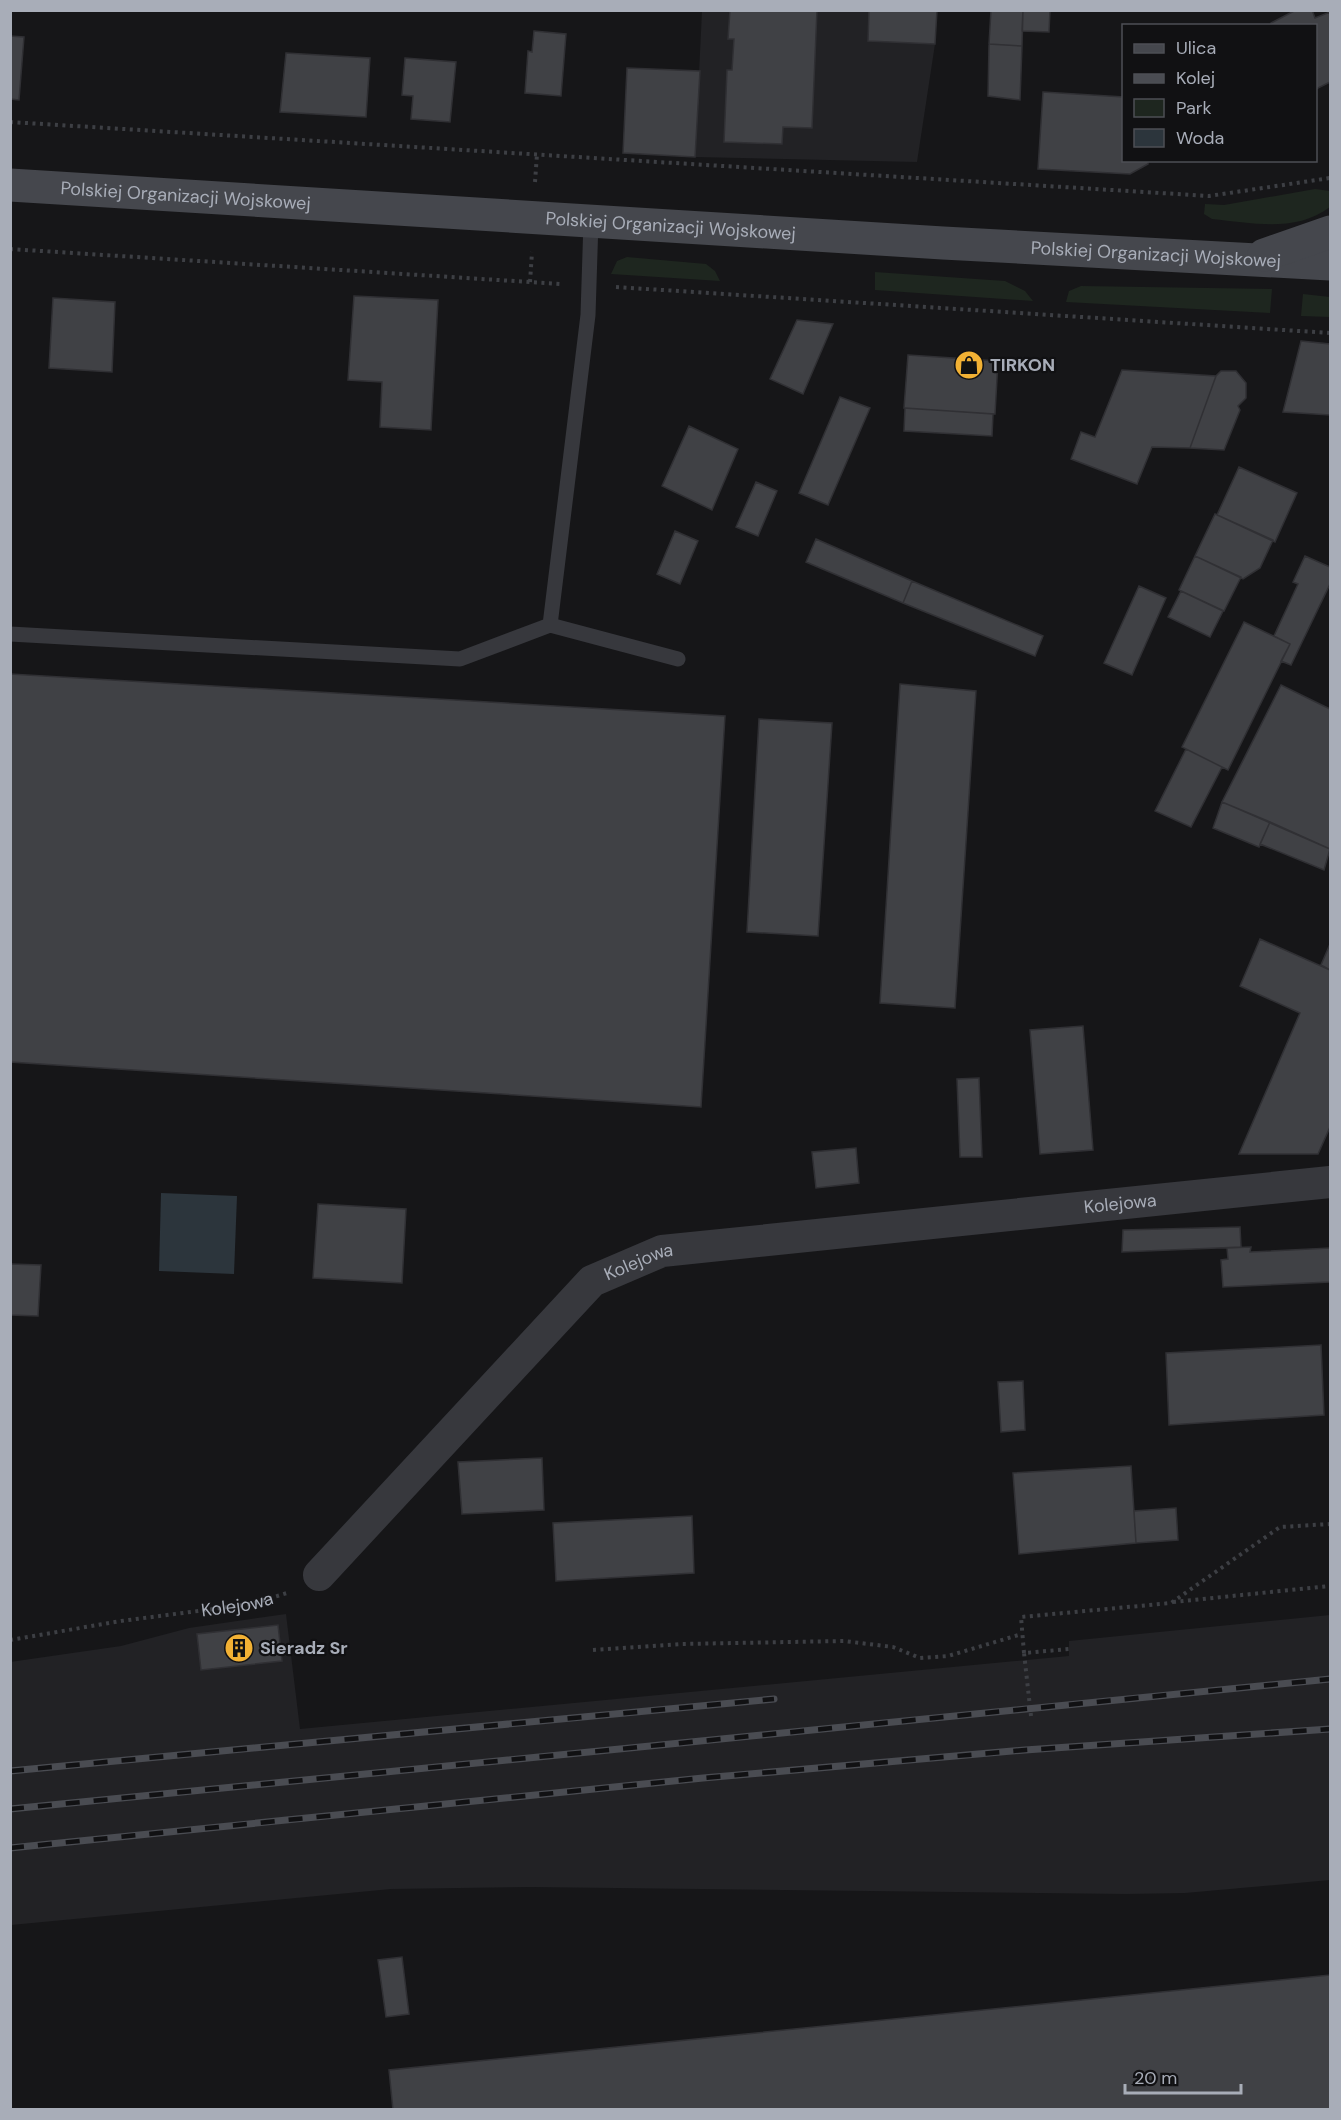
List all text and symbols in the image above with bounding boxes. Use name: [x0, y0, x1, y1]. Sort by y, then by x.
legend: [1122, 24, 1317, 162]
text: Ulica: [1176, 36, 1216, 60]
text: Kolej: [1176, 66, 1215, 90]
text: Park: [1176, 96, 1212, 120]
text: Woda: [1176, 126, 1224, 150]
street label: Polskiej Organizacji Wojskowej: [60, 176, 311, 216]
street label: Polskiej Organizacji Wojskowej: [545, 206, 797, 246]
street label: Polskiej Organizacji Wojskowej: [1030, 236, 1282, 273]
shop icon: TIRKON: [953, 349, 985, 381]
place label: TIRKON: [990, 353, 1055, 377]
street label: Kolejowa: [1083, 1188, 1158, 1219]
street label: Kolejowa: [601, 1238, 674, 1286]
street label: Kolejowa: [200, 1586, 276, 1622]
building icon: Sieradz Sr: [223, 1632, 255, 1664]
place label: Sieradz Sr: [260, 1636, 348, 1660]
scale bar: [1125, 2057, 1240, 2095]
text: 20 m: [1134, 2066, 1177, 2090]

